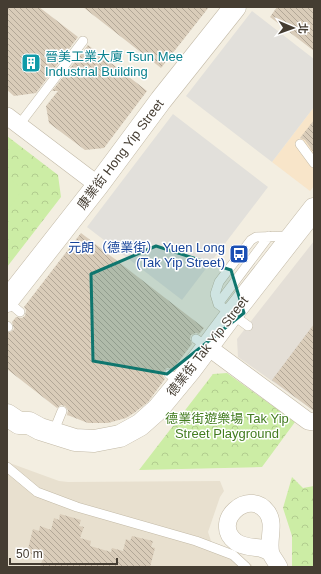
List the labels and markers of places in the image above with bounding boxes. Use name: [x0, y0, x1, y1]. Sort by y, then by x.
place label: 晉美工業大廈 Tsun Mee Industrial Building: [45, 49, 183, 79]
building icon: 晉美工業大廈 Tsun Mee Industrial Building: [20, 52, 42, 74]
place label: 元朗（德業街） Yuen Long (Tak Yip Street): [68, 240, 225, 270]
bus stop icon: 元朗（德業街） Yuen Long (Tak Yip Street): [228, 243, 250, 265]

